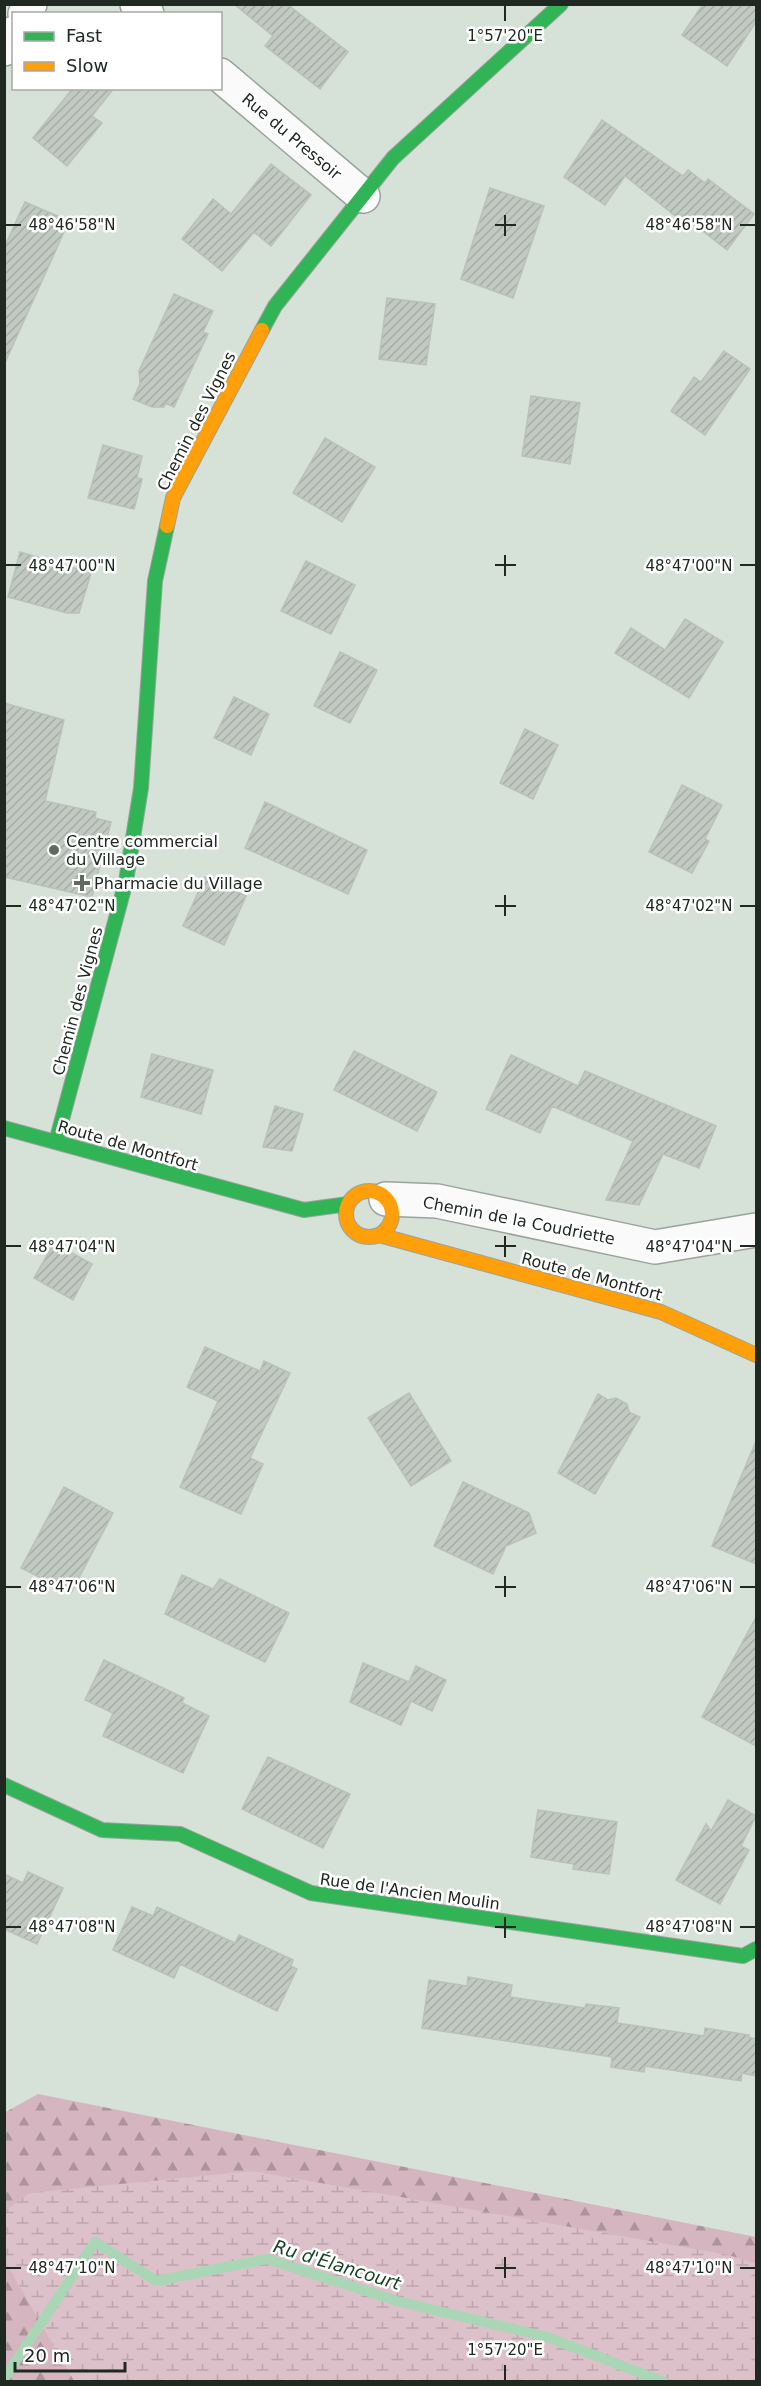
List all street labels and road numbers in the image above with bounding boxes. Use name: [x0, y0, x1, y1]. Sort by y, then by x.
street label: Rue du Pressoir: [238, 89, 346, 184]
street label: Chemin des Vignes: [153, 349, 240, 494]
street label: Chemin des Vignes: [48, 925, 107, 1078]
street label: Route de Montfort: [56, 1116, 200, 1175]
street label: Chemin de la Coudriette: [421, 1193, 617, 1248]
street label: Route de Montfort: [519, 1249, 664, 1304]
street label: Rue de l'Ancien Moulin: [319, 1869, 501, 1914]

